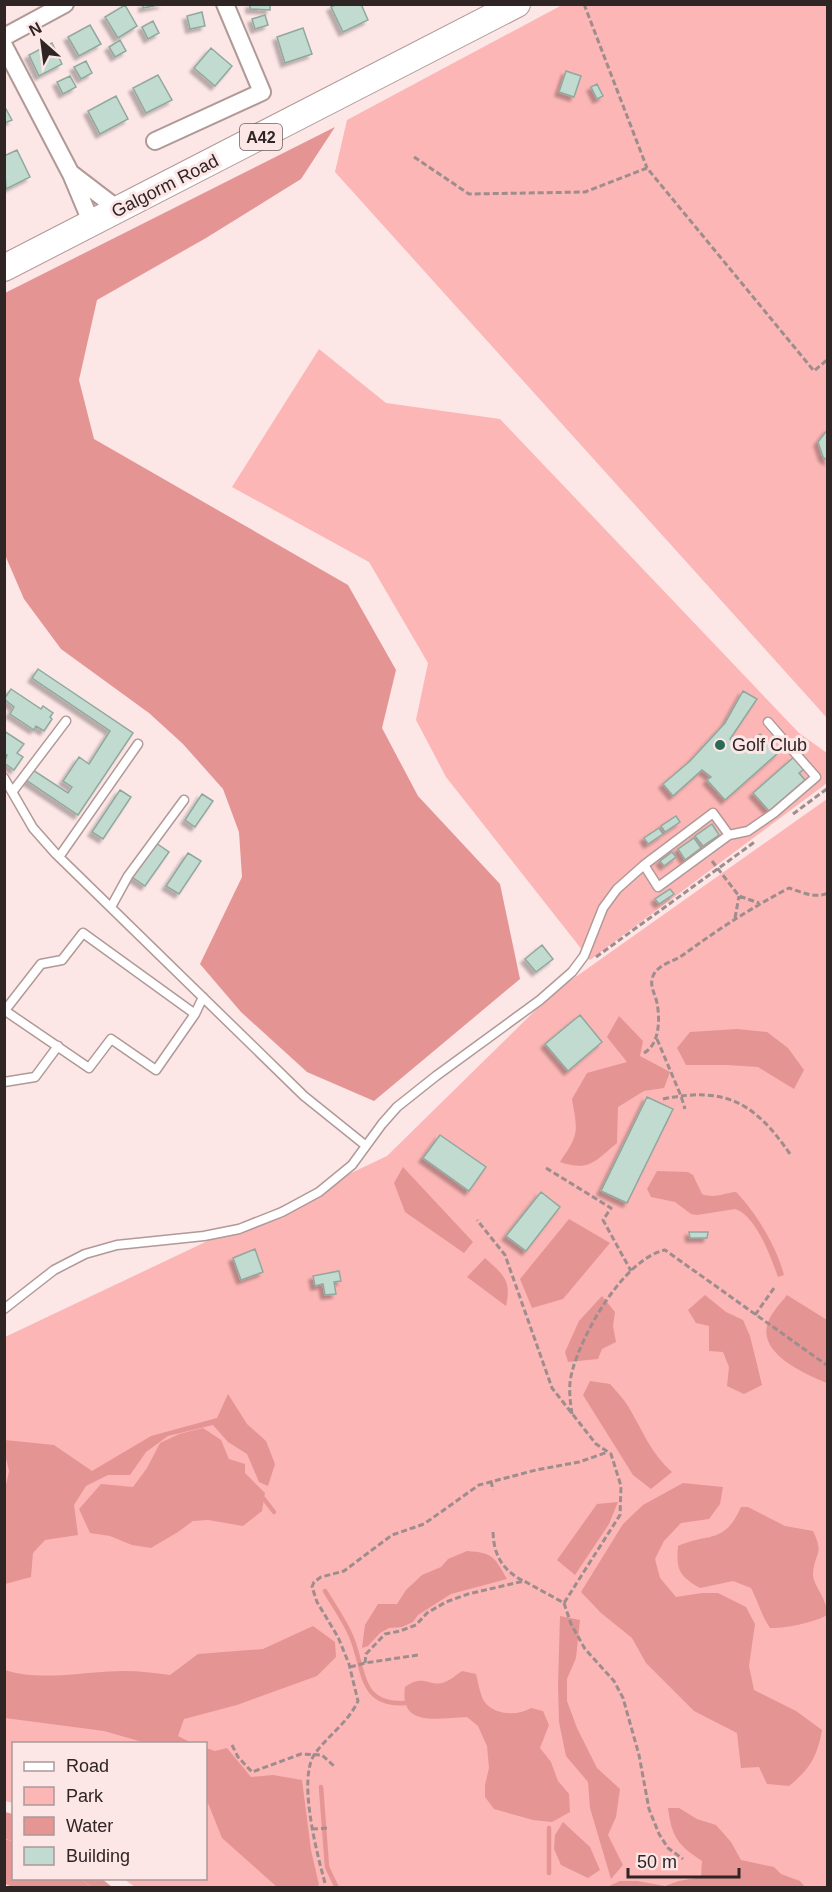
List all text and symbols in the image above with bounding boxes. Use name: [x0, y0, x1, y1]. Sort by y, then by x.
north arrow: [12, 12, 72, 72]
text: N: [26, 19, 44, 39]
road number: A42: [240, 124, 282, 150]
street label: Galgorm Road: [108, 151, 222, 221]
place label: Golf Club: [732, 735, 807, 755]
marker: Golf Club: [713, 738, 727, 752]
legend: [12, 1742, 207, 1880]
text: Road: [66, 1756, 109, 1776]
text: Park: [66, 1786, 104, 1806]
text: Water: [66, 1816, 113, 1836]
scale bar: [628, 1841, 739, 1879]
text: Building: [66, 1846, 130, 1866]
text: 50 m: [637, 1852, 677, 1872]

